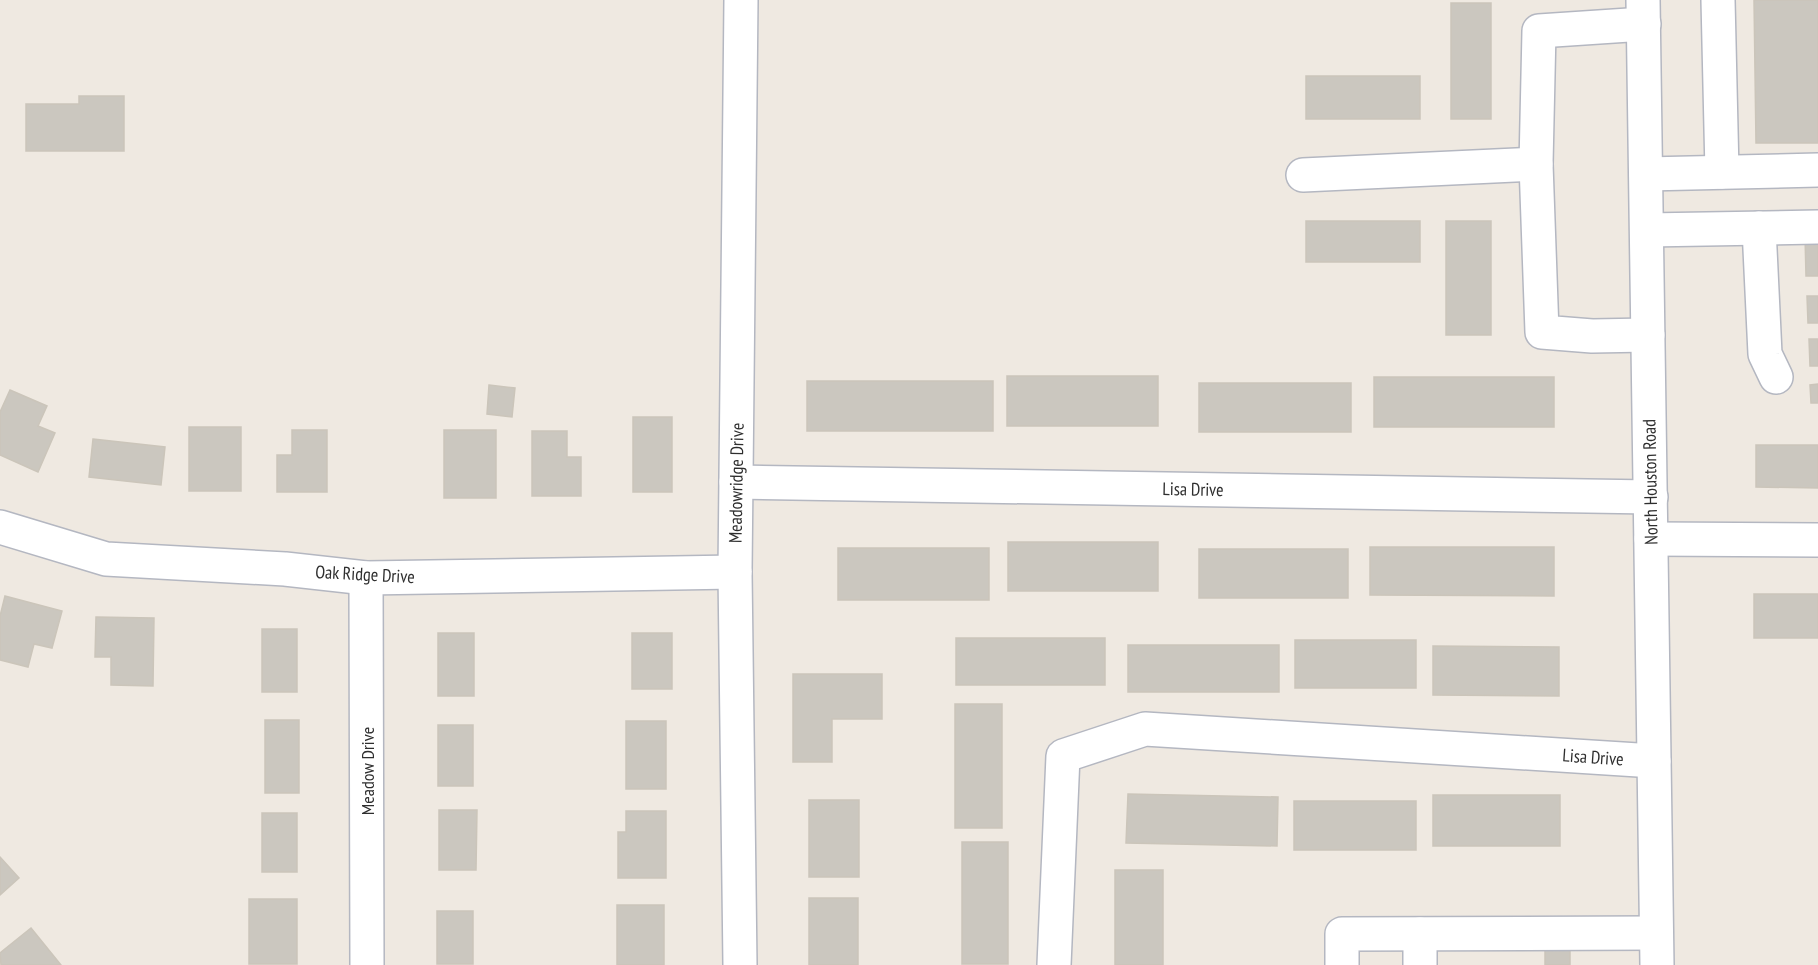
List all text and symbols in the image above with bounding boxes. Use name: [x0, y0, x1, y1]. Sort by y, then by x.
street label: North Houston Road: [1637, 419, 1663, 545]
street label: Meadowridge Drive: [723, 423, 749, 543]
street label: Lisa Drive: [1162, 477, 1224, 501]
street label: Oak Ridge Drive: [315, 560, 415, 588]
street label: Meadow Drive: [356, 727, 379, 815]
street label: Lisa Drive: [1562, 743, 1624, 771]

